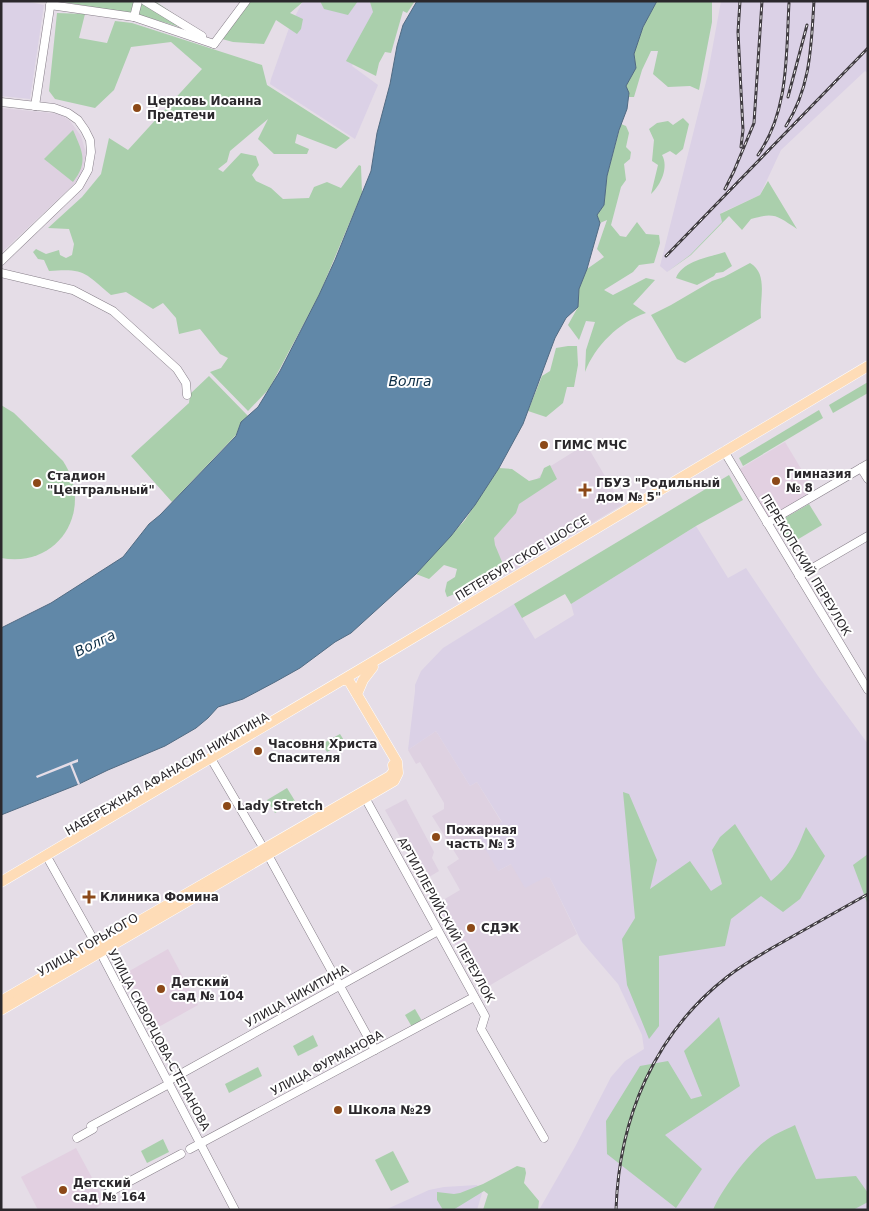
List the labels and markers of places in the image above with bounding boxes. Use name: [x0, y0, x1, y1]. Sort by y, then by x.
place label: Церковь Иоанна Предтечи: [147, 94, 262, 122]
marker: Церковь Иоанна Предтечи: [131, 102, 143, 114]
place label: ГИМС МЧС: [554, 438, 627, 452]
marker: ГИМС МЧС: [538, 439, 550, 451]
place label: Гимназия № 8: [786, 467, 851, 495]
place label: Стадион "Центральный": [47, 469, 155, 497]
marker: Гимназия № 8: [770, 475, 782, 487]
place label: ГБУЗ "Родильный дом № 5": [596, 476, 720, 504]
marker: Стадион "Центральный": [31, 477, 43, 489]
marker: ГБУЗ "Родильный дом № 5": [578, 483, 592, 497]
place label: Часовня Христа Спасителя: [268, 737, 377, 765]
marker: Часовня Христа Спасителя: [252, 745, 264, 757]
place label: Lady Stretch: [237, 799, 323, 813]
marker: Lady Stretch: [221, 800, 233, 812]
place label: Пожарная часть № 3: [446, 823, 517, 851]
marker: Пожарная часть № 3: [430, 831, 442, 843]
marker: Клиника Фомина: [82, 890, 96, 904]
place label: Клиника Фомина: [100, 890, 219, 904]
place label: СДЭК: [481, 921, 519, 935]
marker: СДЭК: [465, 922, 477, 934]
place label: Детский сад № 104: [171, 975, 244, 1003]
marker: Детский сад № 104: [155, 983, 167, 995]
place label: Школа №29: [348, 1103, 431, 1117]
marker: Школа №29: [332, 1104, 344, 1116]
place label: Детский сад № 164: [73, 1176, 146, 1204]
marker: Детский сад № 164: [57, 1184, 69, 1196]

